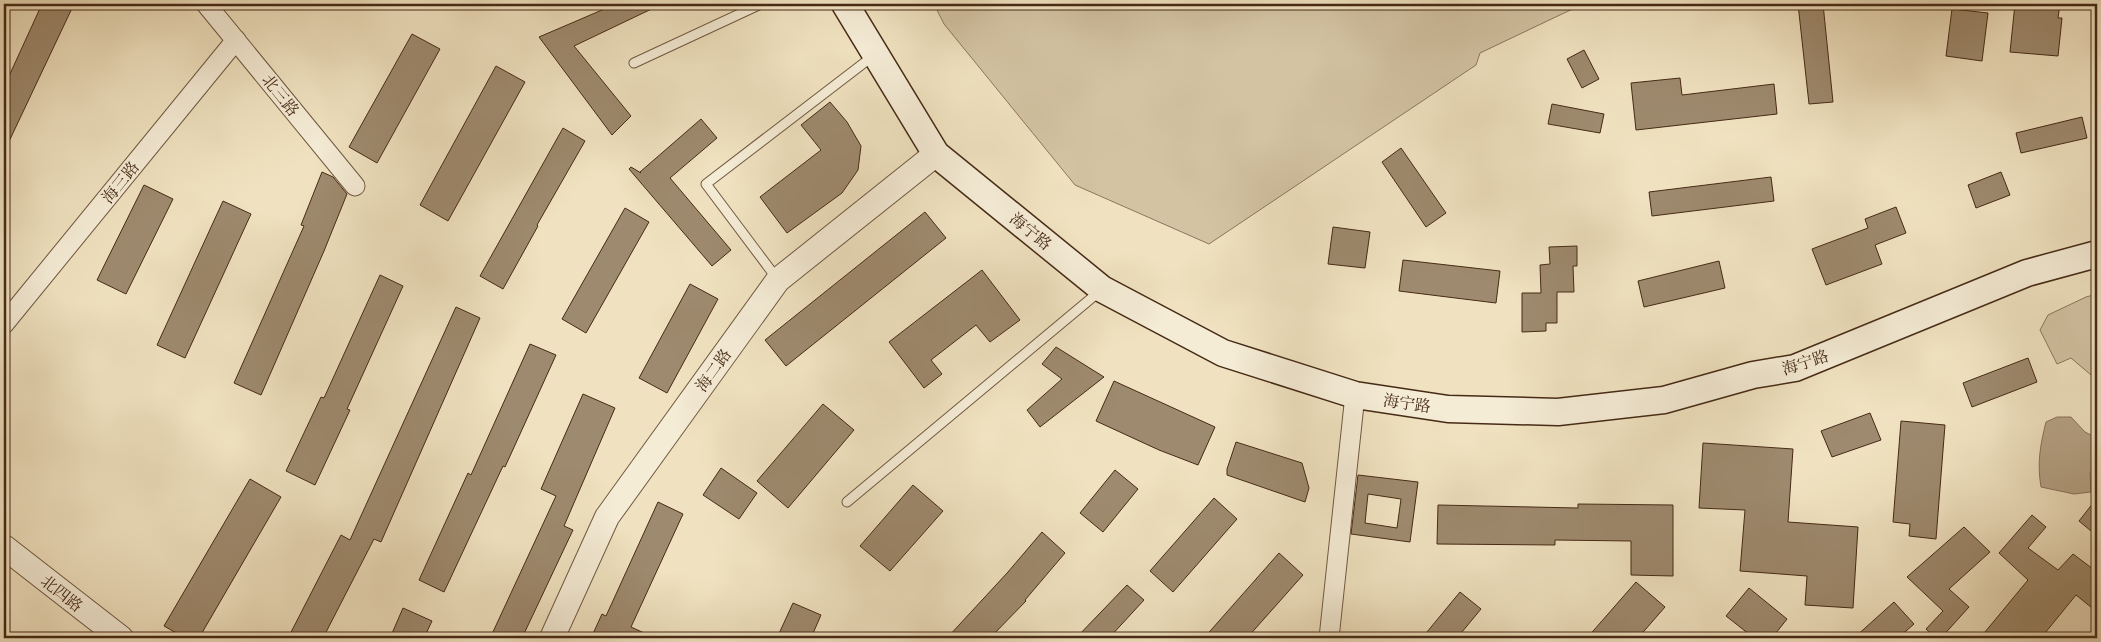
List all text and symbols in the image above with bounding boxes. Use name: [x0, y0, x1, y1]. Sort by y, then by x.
street label: 北三路: [257, 70, 304, 121]
street label: 海三路: [97, 157, 144, 208]
street label: 海宁路: [1005, 208, 1056, 255]
street label: 海二路: [691, 345, 737, 396]
street label: 海宁路: [1779, 345, 1832, 381]
street label: 海宁路: [1382, 390, 1432, 418]
street label: 北四路: [36, 570, 87, 617]

